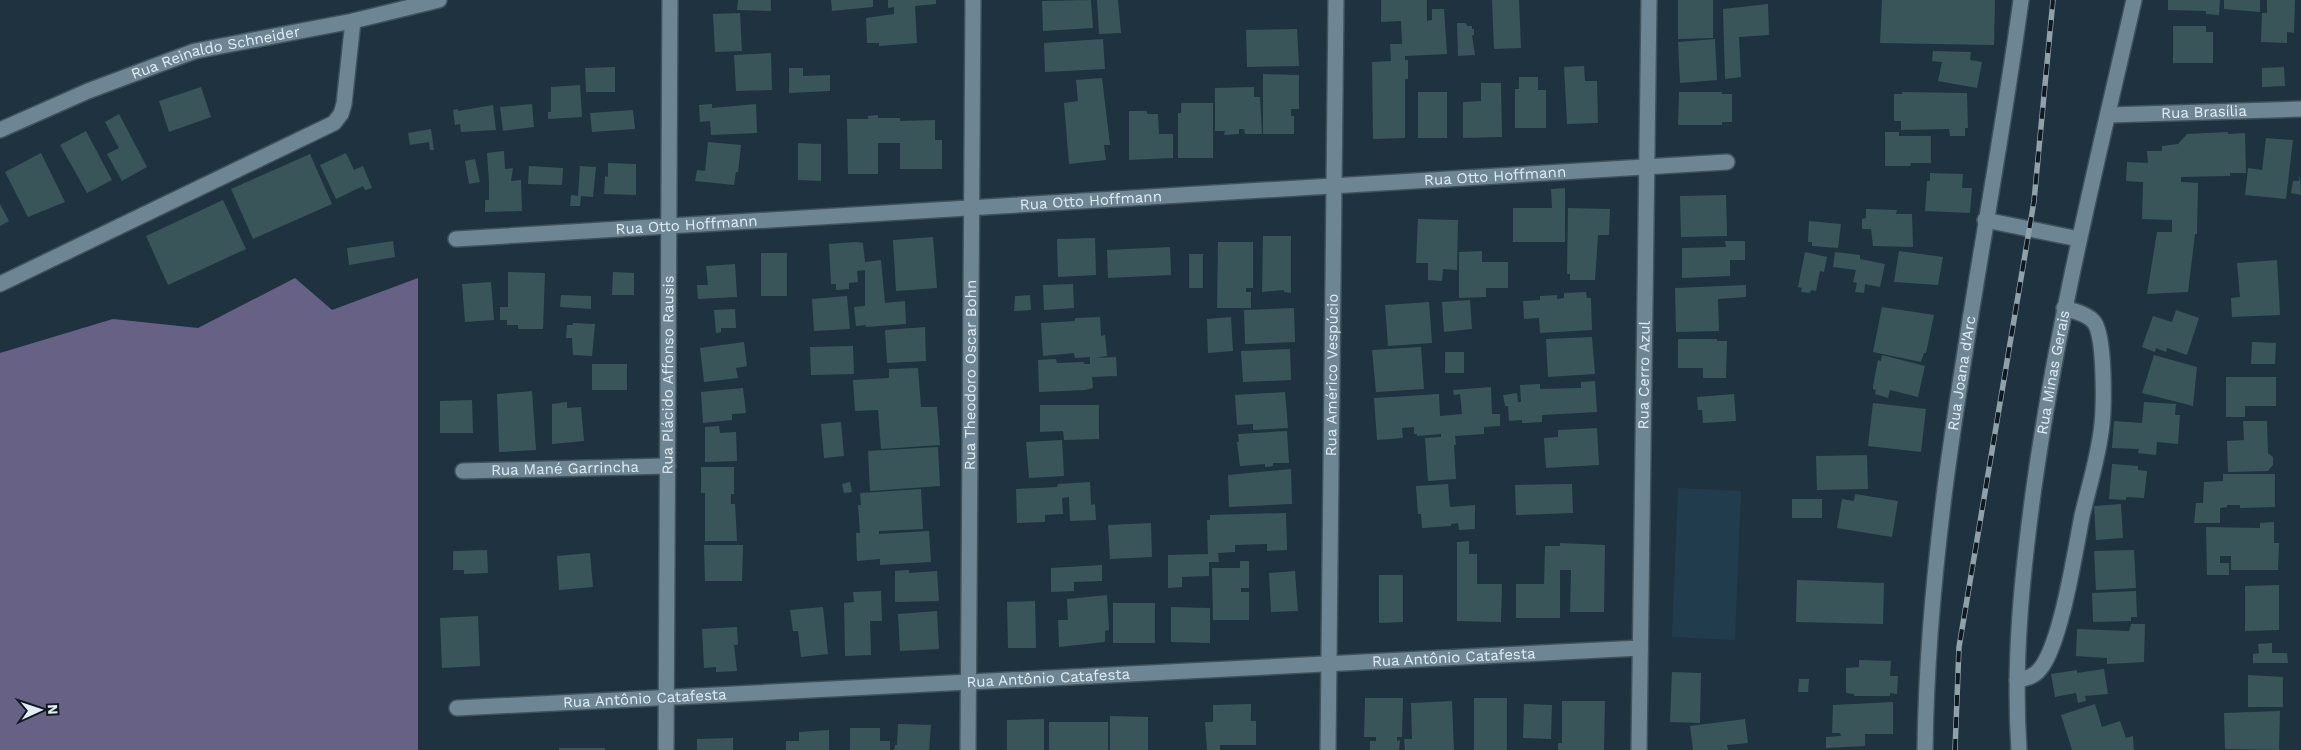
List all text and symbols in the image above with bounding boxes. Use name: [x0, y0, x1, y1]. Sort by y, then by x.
street label: Rua Reinaldo Schneider: [129, 22, 301, 83]
street label: Rua Brasília: [2161, 102, 2248, 122]
street label: Rua Otto Hoffmann: [1424, 163, 1567, 189]
street label: Rua Otto Hoffmann: [1019, 187, 1162, 214]
street label: Rua Otto Hoffmann: [615, 212, 758, 238]
street label: Rua Plácido Affonso Rausis: [658, 275, 678, 475]
street label: Rua Theodoro Oscar Bohn: [961, 280, 980, 470]
street label: Rua Américo Vespúcio: [1322, 294, 1342, 456]
street label: Rua Minas Gerais: [2033, 309, 2073, 436]
street label: Rua Joana d'Arc: [1944, 314, 1980, 432]
street label: Rua Cerro Azul: [1634, 320, 1654, 429]
street label: Rua Mané Garrincha: [491, 458, 640, 479]
street label: Rua Antônio Catafesta: [1371, 644, 1536, 671]
street label: Rua Antônio Catafesta: [966, 665, 1131, 691]
north arrow: [15, 685, 65, 735]
street label: Rua Antônio Catafesta: [562, 685, 728, 712]
text: N: [45, 704, 61, 715]

